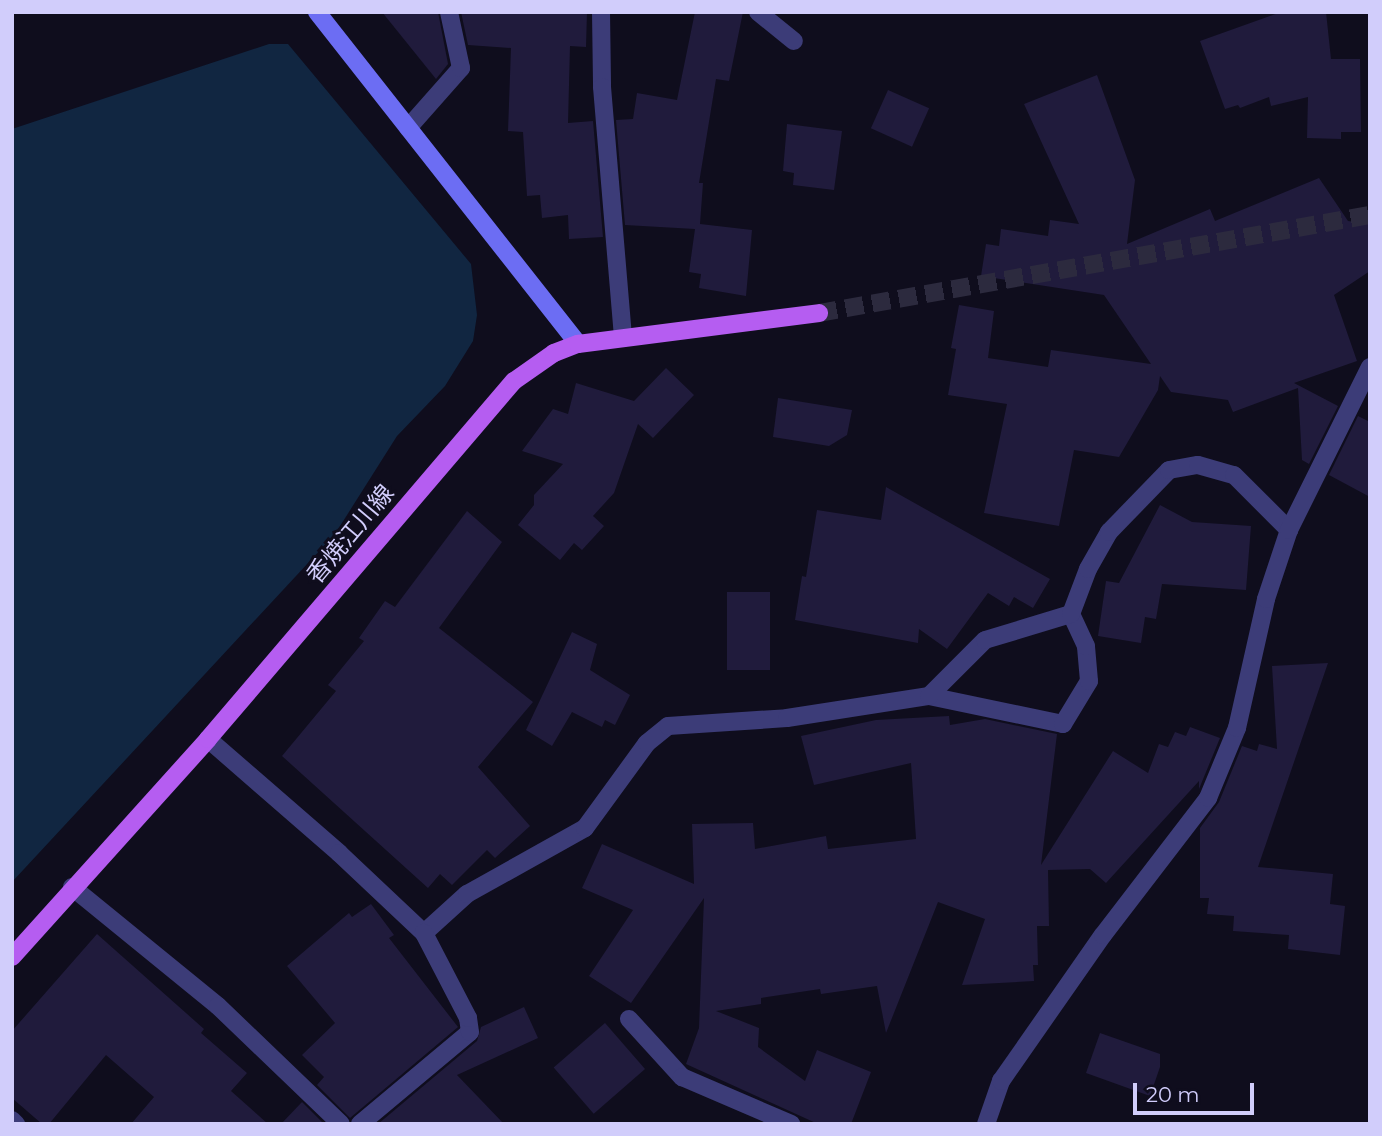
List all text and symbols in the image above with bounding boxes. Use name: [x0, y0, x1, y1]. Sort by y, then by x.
street label: 香焼江川線: [300, 479, 400, 589]
scale bar: [1137, 1070, 1258, 1114]
text: 20 m: [1146, 1082, 1200, 1107]

